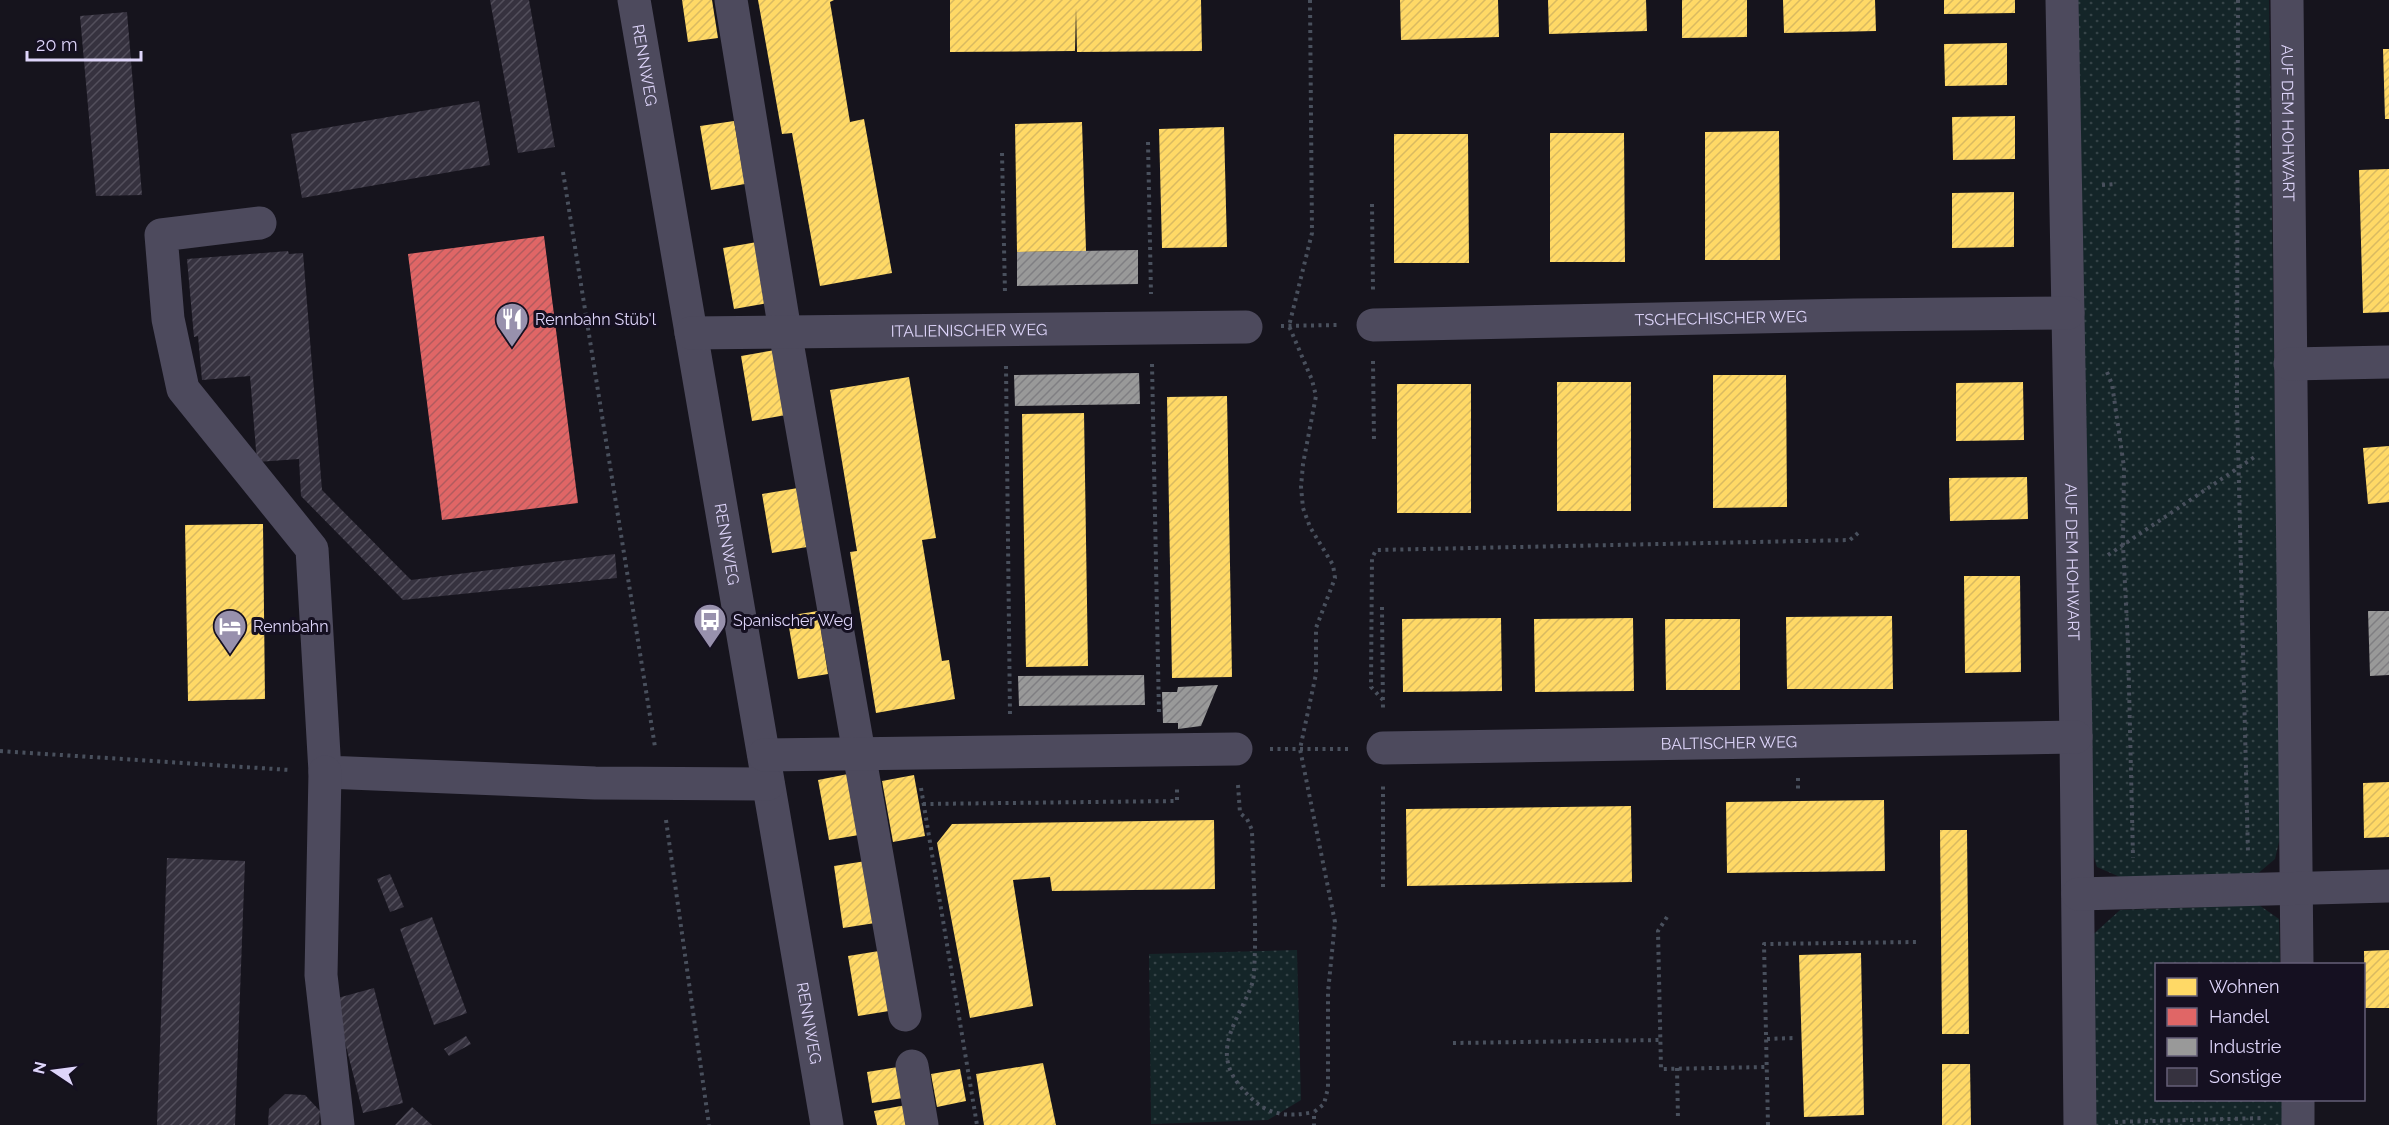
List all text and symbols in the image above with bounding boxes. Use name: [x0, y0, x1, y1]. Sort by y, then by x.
street label: RENNWEG: [628, 23, 661, 107]
scale bar: [27, 24, 141, 62]
text: 20 m: [36, 34, 78, 55]
street label: AUF DEM HOHWART: [2277, 44, 2298, 202]
restaurant icon: Rennbahn Stüb'l: [494, 301, 530, 348]
street label: TSCHECHISCHER WEG: [1634, 307, 1807, 330]
place label: Rennbahn Stüb'l: [535, 310, 657, 329]
street label: ITALIENISCHER WEG: [890, 320, 1048, 341]
street label: AUF DEM HOHWART: [2061, 483, 2083, 641]
street label: RENNWEG: [710, 502, 743, 586]
bus stop icon: Spanischer Weg: [692, 602, 728, 649]
hotel icon: Rennbahn: [212, 608, 248, 655]
place label: Spanischer Weg: [733, 611, 853, 630]
place label: Rennbahn: [253, 617, 328, 636]
street label: BALTISCHER WEG: [1661, 732, 1797, 754]
legend: [2155, 963, 2365, 1101]
text: Wohnen: [2209, 976, 2279, 997]
street label: RENNWEG: [793, 981, 825, 1065]
text: Handel: [2209, 1006, 2269, 1027]
text: Industrie: [2209, 1036, 2282, 1057]
north arrow: [24, 1041, 84, 1101]
text: N: [29, 1060, 51, 1076]
text: Sonstige: [2209, 1066, 2282, 1087]

